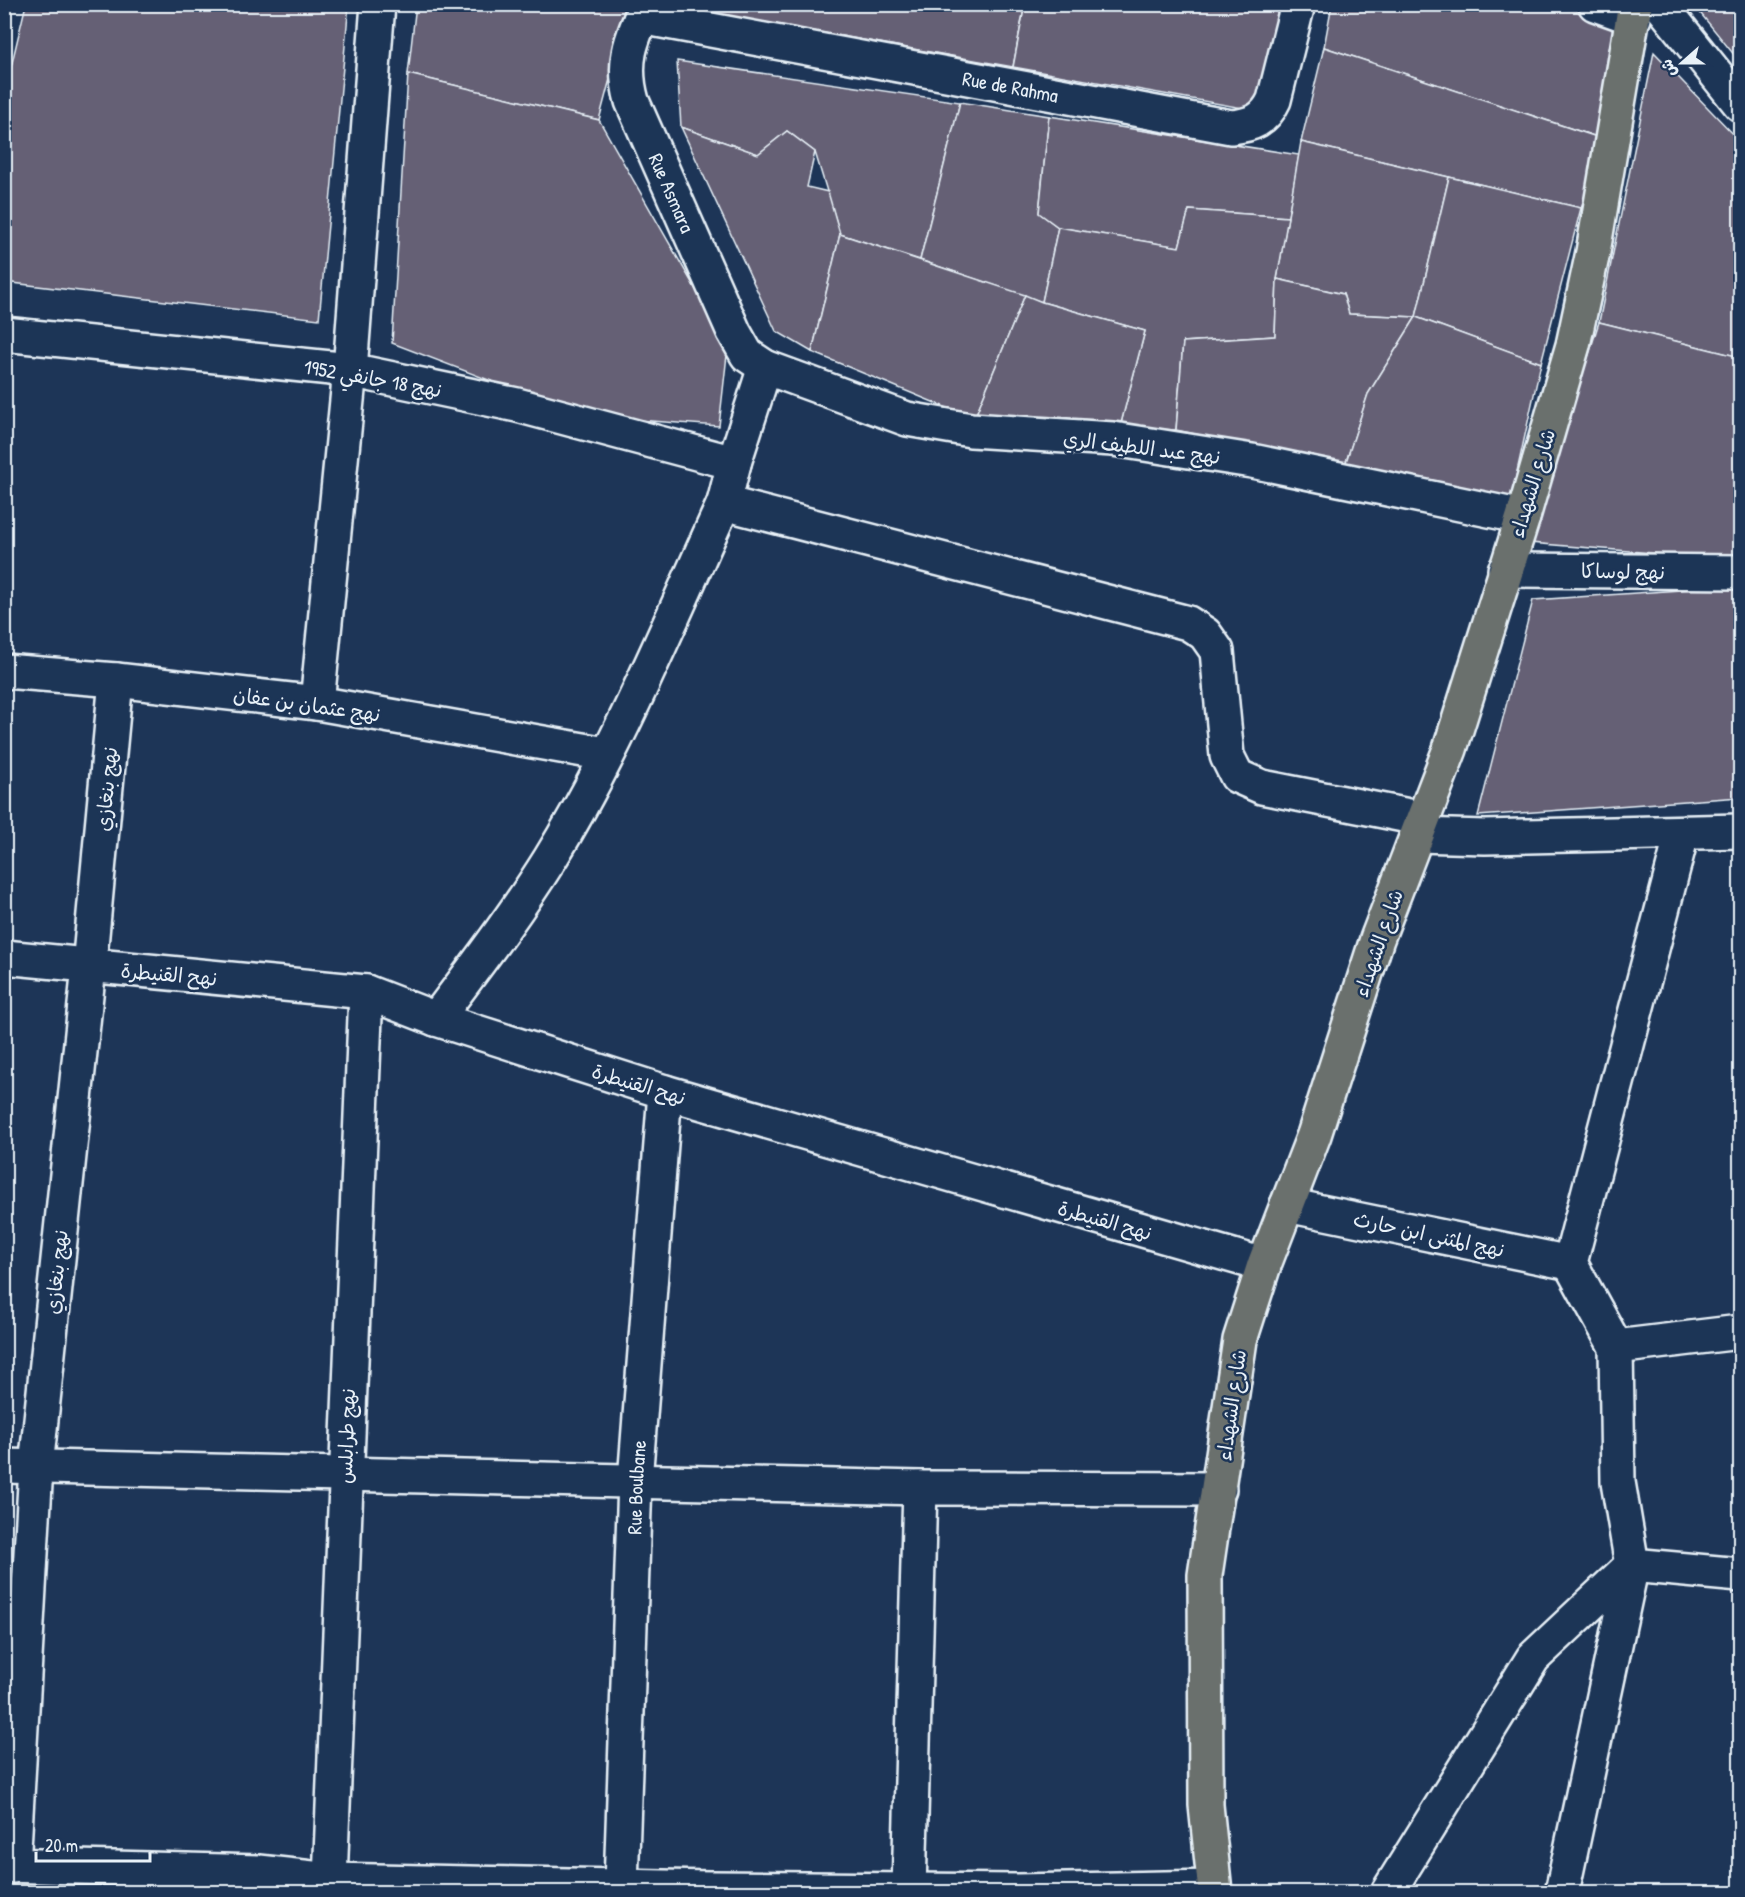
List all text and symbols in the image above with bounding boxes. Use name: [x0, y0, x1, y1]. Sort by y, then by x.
north arrow: [1652, 33, 1712, 93]
text: ش: [1655, 56, 1681, 81]
street label: Rue de Rahma: [961, 64, 1061, 108]
street label: Rue Asmara: [643, 149, 702, 237]
street label: نهج 18 جانفي 1952: [301, 353, 444, 408]
street label: نهج عبد اللطيف الري: [1062, 424, 1222, 472]
street label: شارع الشهداء: [1503, 426, 1562, 541]
street label: نهج لوساكا: [1581, 557, 1665, 586]
street label: نهج عثمان بن عفان: [232, 680, 382, 729]
street label: نهج بنغازي: [89, 746, 125, 833]
street label: شارع الشهداء: [1347, 886, 1410, 1001]
street label: نهح القنيطرة: [120, 956, 218, 993]
street label: نهح القنيطرة: [589, 1057, 689, 1112]
street label: نهح القنيطرة: [1055, 1194, 1155, 1247]
street label: نهج المثنى ابن حارث: [1351, 1205, 1507, 1264]
street label: نهج بنغازي: [38, 1228, 76, 1316]
street label: شارع الشهداء: [1210, 1348, 1253, 1462]
street label: نهج طرابلس: [331, 1388, 362, 1484]
street label: Rue Boulbane: [620, 1439, 652, 1535]
scale bar: [36, 1825, 150, 1863]
text: 20 m: [45, 1833, 78, 1858]

